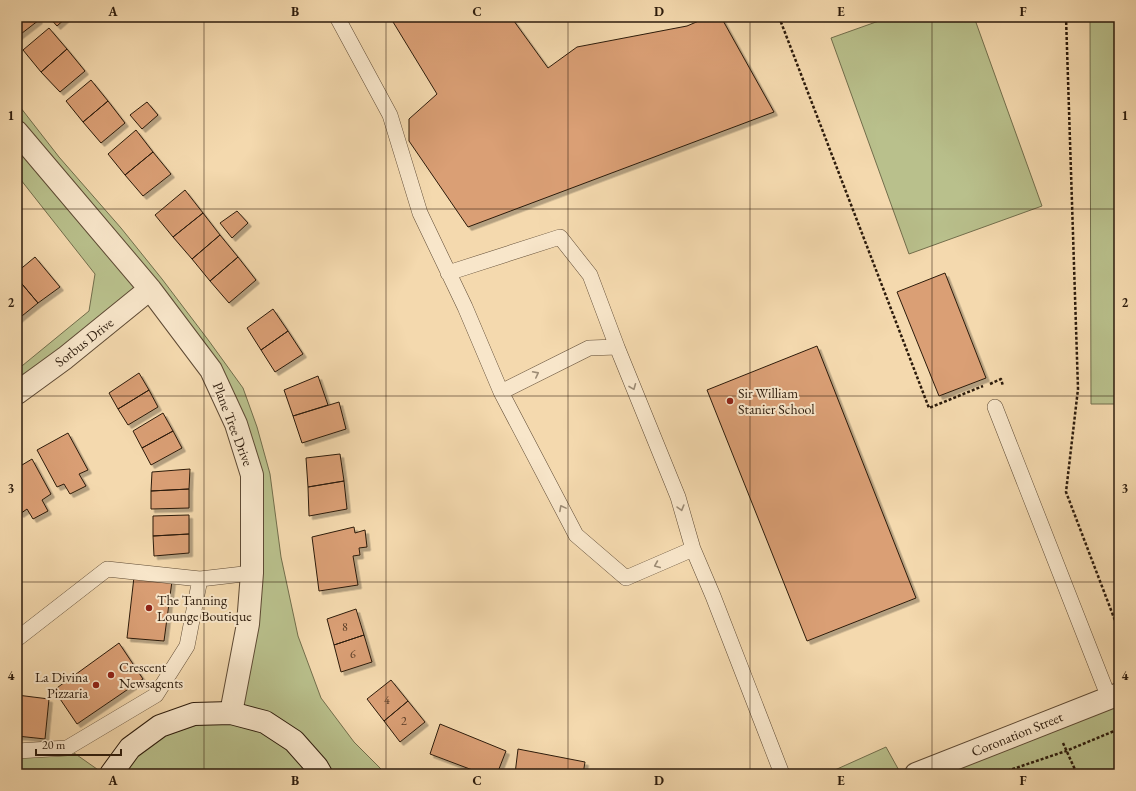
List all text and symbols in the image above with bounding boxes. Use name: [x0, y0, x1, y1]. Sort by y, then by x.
text: A: [107, 3, 118, 20]
text: B: [291, 3, 299, 20]
text: C: [472, 3, 482, 20]
text: D: [654, 3, 664, 20]
text: E: [837, 3, 845, 20]
text: F: [1019, 3, 1027, 20]
text: 1: [8, 107, 15, 124]
text: 1: [1122, 107, 1129, 124]
text: 2: [8, 294, 15, 311]
text: 2: [1122, 294, 1129, 311]
street label: Sorbus Drive: [51, 313, 118, 371]
one-way arrow: [532, 371, 539, 379]
street label: Plane Tree Drive: [209, 379, 257, 469]
one-way arrow: [629, 383, 637, 390]
place label: Sir William Stanier School: [738, 384, 815, 418]
marker: Sir William Stanier School: [725, 396, 735, 406]
text: 3: [8, 480, 15, 497]
text: 3: [1122, 480, 1129, 497]
one-way arrow: [676, 504, 685, 511]
one-way arrow: [560, 505, 567, 512]
one-way arrow: [654, 560, 661, 568]
place label: The Tanning Lounge Boutique: [157, 591, 252, 625]
marker: The Tanning Lounge Boutique: [144, 603, 154, 613]
house number: 8: [342, 619, 348, 635]
house number: 6: [350, 646, 356, 662]
place label: Crescent Newsagents: [119, 658, 184, 692]
text: 4: [8, 667, 15, 684]
text: 4: [1122, 667, 1129, 684]
place label: La Divina Pizzaria: [35, 668, 88, 702]
marker: Crescent Newsagents: [106, 670, 116, 680]
marker: La Divina Pizzaria: [91, 680, 101, 690]
house number: 4: [384, 692, 390, 708]
street label: Coronation Street: [969, 707, 1066, 761]
house number: 2: [401, 713, 407, 729]
scale bar: [36, 731, 121, 757]
text: 20 m: [42, 737, 66, 753]
text: A: [107, 772, 118, 789]
text: B: [291, 772, 299, 789]
text: C: [472, 772, 482, 789]
text: D: [654, 772, 664, 789]
text: E: [837, 772, 845, 789]
text: F: [1019, 772, 1027, 789]

